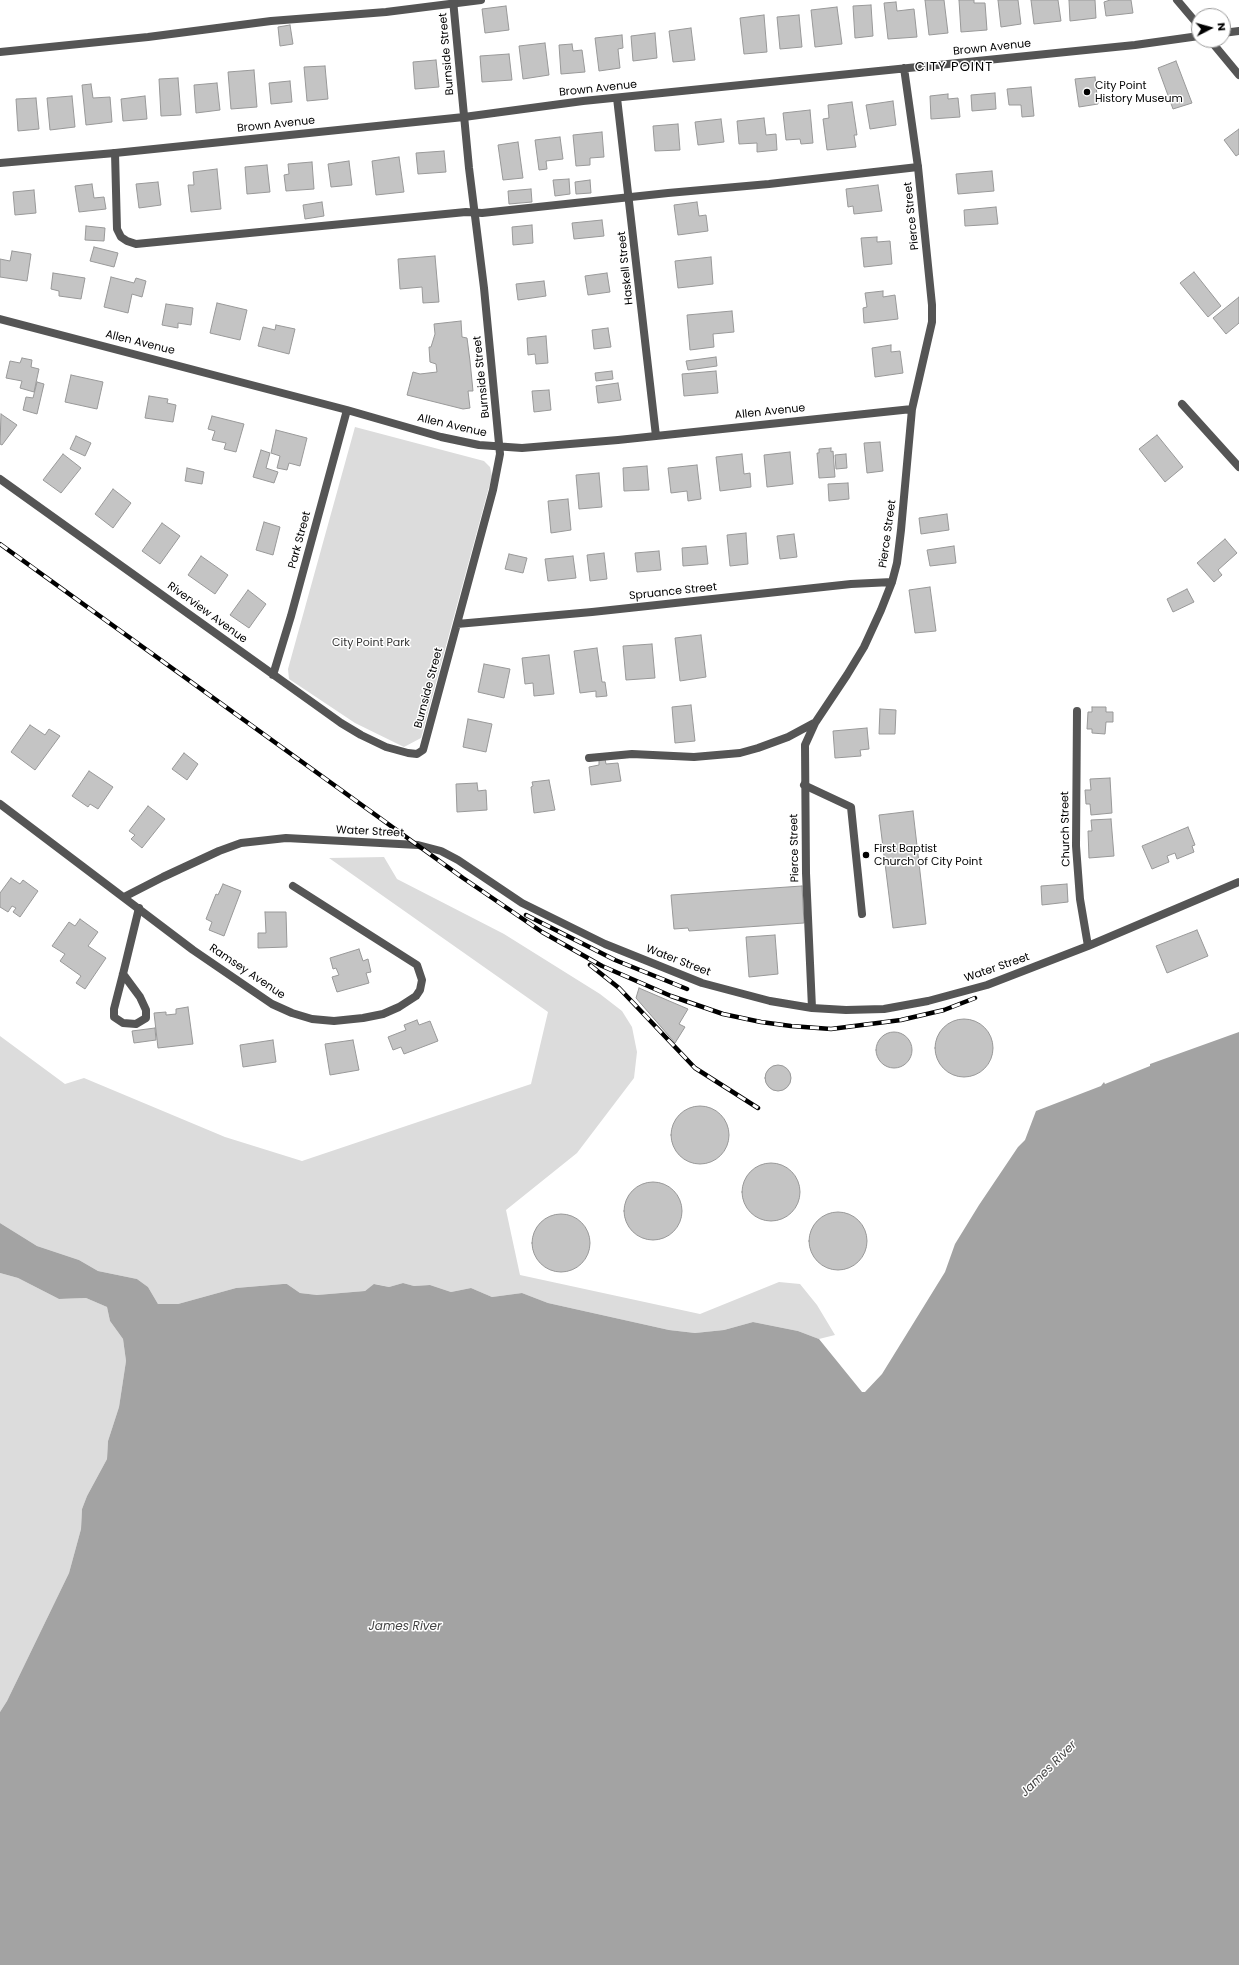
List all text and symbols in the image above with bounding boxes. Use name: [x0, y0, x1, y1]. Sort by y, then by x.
north arrow: [1191, 8, 1231, 48]
street label: Burnside Street: [437, 12, 457, 96]
text: N: [1214, 22, 1230, 32]
street label: Brown Avenue: [952, 37, 1032, 59]
district label: CITY POINT: [915, 60, 993, 76]
street label: Brown Avenue: [558, 78, 638, 100]
place label: City Point History Museum: [1095, 79, 1183, 105]
marker: City Point History Museum: [1082, 87, 1092, 97]
street label: Brown Avenue: [236, 114, 316, 136]
street label: Pierce Street: [902, 181, 922, 251]
street label: Haskell Street: [616, 231, 636, 305]
street label: Allen Avenue: [104, 328, 176, 358]
street label: Burnside Street: [471, 335, 493, 419]
street label: Allen Avenue: [734, 402, 806, 422]
street label: Allen Avenue: [416, 412, 488, 440]
street label: Pierce Street: [877, 499, 899, 569]
street label: Park Street: [286, 510, 314, 570]
street label: Riverview Avenue: [165, 580, 249, 646]
street label: Spruance Street: [628, 581, 718, 603]
park label: City Point Park: [332, 636, 410, 650]
street label: Burnside Street: [412, 646, 446, 730]
street label: Church Street: [1059, 791, 1073, 867]
street label: Pierce Street: [788, 814, 802, 882]
street label: Water Street: [336, 824, 404, 840]
place label: First Baptist Church of City Point: [874, 842, 982, 868]
marker: First Baptist Church of City Point: [861, 850, 871, 860]
street label: Ramsey Avenue: [207, 942, 287, 1002]
street label: Water Street: [644, 943, 712, 979]
street label: Water Street: [963, 951, 1031, 985]
water label: James River: [368, 1620, 442, 1634]
water label: James River: [1018, 1738, 1080, 1800]

